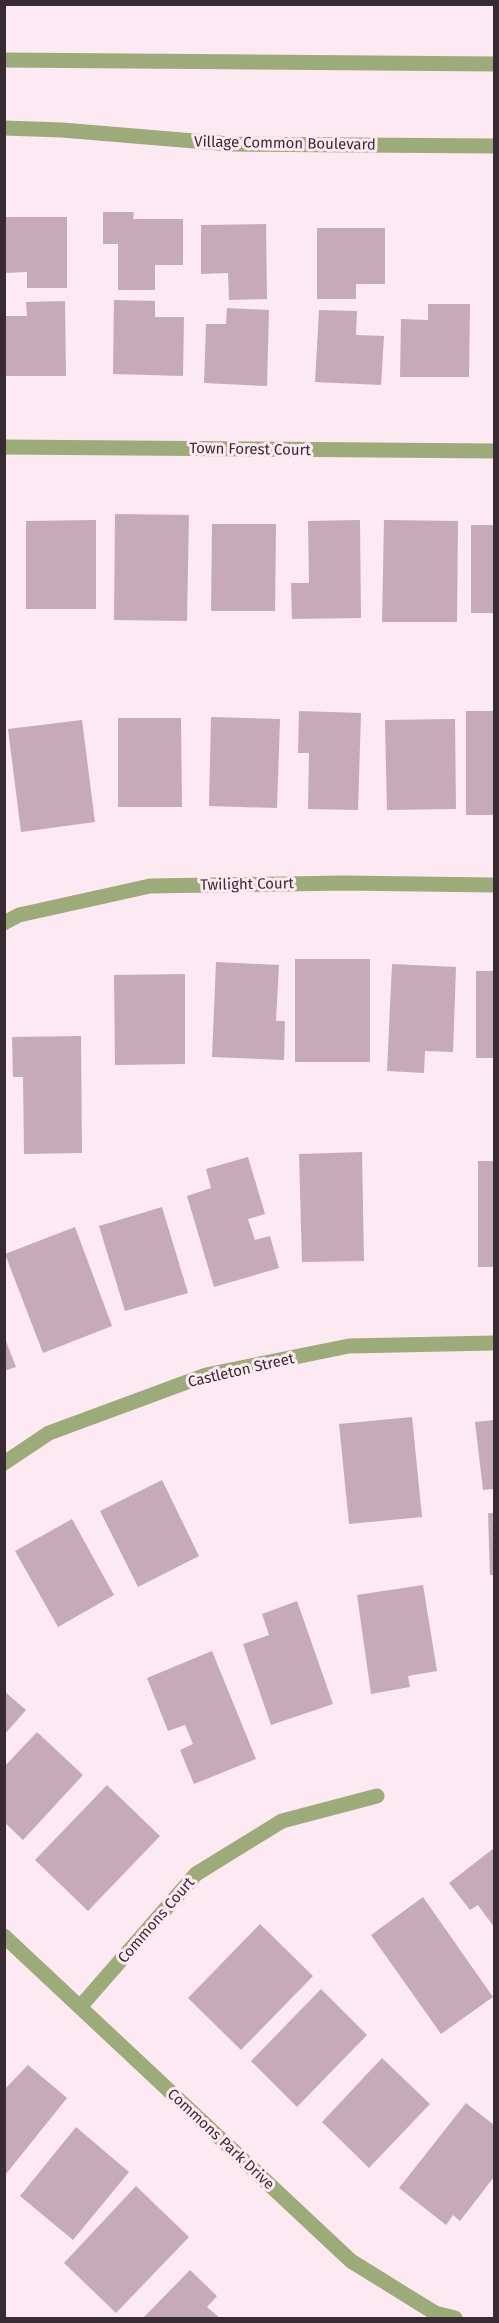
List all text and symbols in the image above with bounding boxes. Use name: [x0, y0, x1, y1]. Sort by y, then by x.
street label: Village Common Boulevard: [194, 132, 376, 154]
street label: Town Forest Court: [189, 439, 311, 459]
street label: Twilight Court: [200, 874, 295, 894]
street label: Castleton Street: [186, 1349, 296, 1391]
street label: Commons Court: [114, 1873, 199, 1967]
street label: Commons Park Drive: [164, 2085, 278, 2193]

